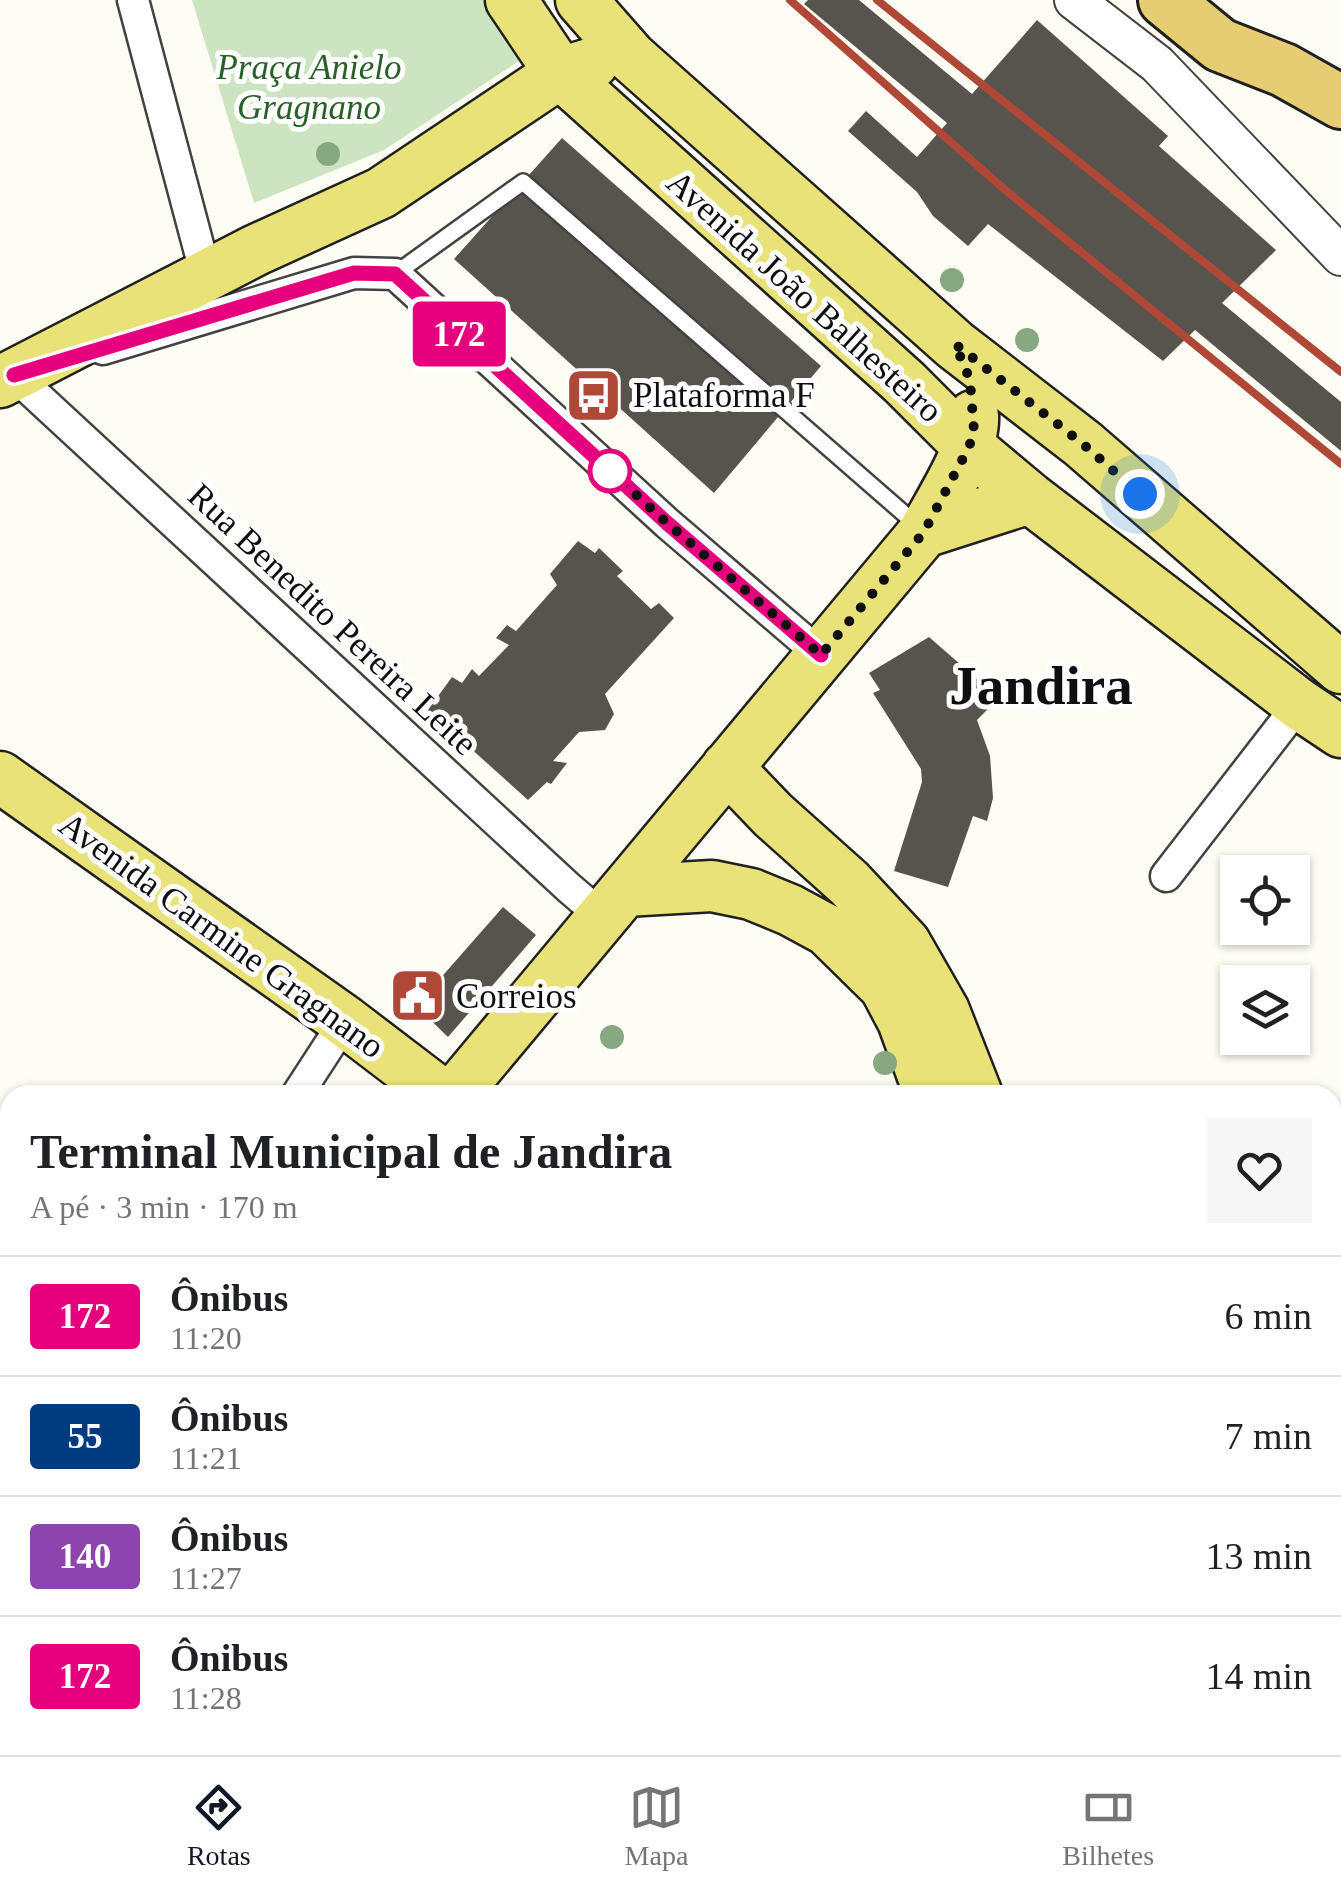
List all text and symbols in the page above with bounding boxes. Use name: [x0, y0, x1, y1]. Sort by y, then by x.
park label: Praça Anielo Gragnano: [215, 48, 402, 127]
street label: Avenida João Balhesteiro: [659, 162, 950, 430]
line badge: 172: [402, 302, 516, 366]
text: 172: [433, 315, 485, 354]
bus stop icon: Plataforma F: [564, 365, 624, 425]
place label: Plataforma F: [633, 376, 815, 415]
unlabelled marker: [589, 450, 631, 492]
your location: [1115, 469, 1165, 519]
street label: Rua Benedito Pereira Leite: [180, 476, 485, 763]
district label: Jandira: [949, 655, 1133, 716]
street label: Avenida Carmine Gragnano: [52, 804, 392, 1066]
map controls: [1220, 855, 1310, 1055]
button: locate: [1220, 855, 1310, 945]
button: layers: [1220, 965, 1310, 1055]
public building icon: Correios: [387, 966, 447, 1026]
place label: Correios: [456, 977, 577, 1016]
button: heart: [1207, 1118, 1312, 1223]
text: Terminal Municipal de Jandira: [30, 1125, 672, 1178]
text: A pé · 3 min · 170 m: [30, 1189, 298, 1225]
text: Ônibus: [170, 1277, 288, 1319]
text: 6 min: [1224, 1295, 1312, 1337]
text: 172: [59, 1297, 111, 1336]
text: 11:20: [170, 1320, 242, 1356]
text: Ônibus: [170, 1397, 288, 1439]
text: 7 min: [1224, 1415, 1312, 1457]
text: 55: [68, 1417, 103, 1456]
text: 11:21: [170, 1440, 242, 1476]
text: Ônibus: [170, 1517, 288, 1559]
text: 13 min: [1205, 1535, 1312, 1577]
text: 140: [59, 1537, 111, 1576]
text: 11:27: [170, 1560, 242, 1596]
text: Ônibus: [170, 1637, 288, 1679]
text: 14 min: [1205, 1655, 1312, 1697]
text: 172: [59, 1657, 111, 1696]
text: 11:28: [170, 1680, 242, 1716]
tab: Rotas: [187, 1780, 251, 1872]
tab: Mapa: [625, 1780, 688, 1872]
tab: Bilhetes: [1062, 1780, 1154, 1872]

